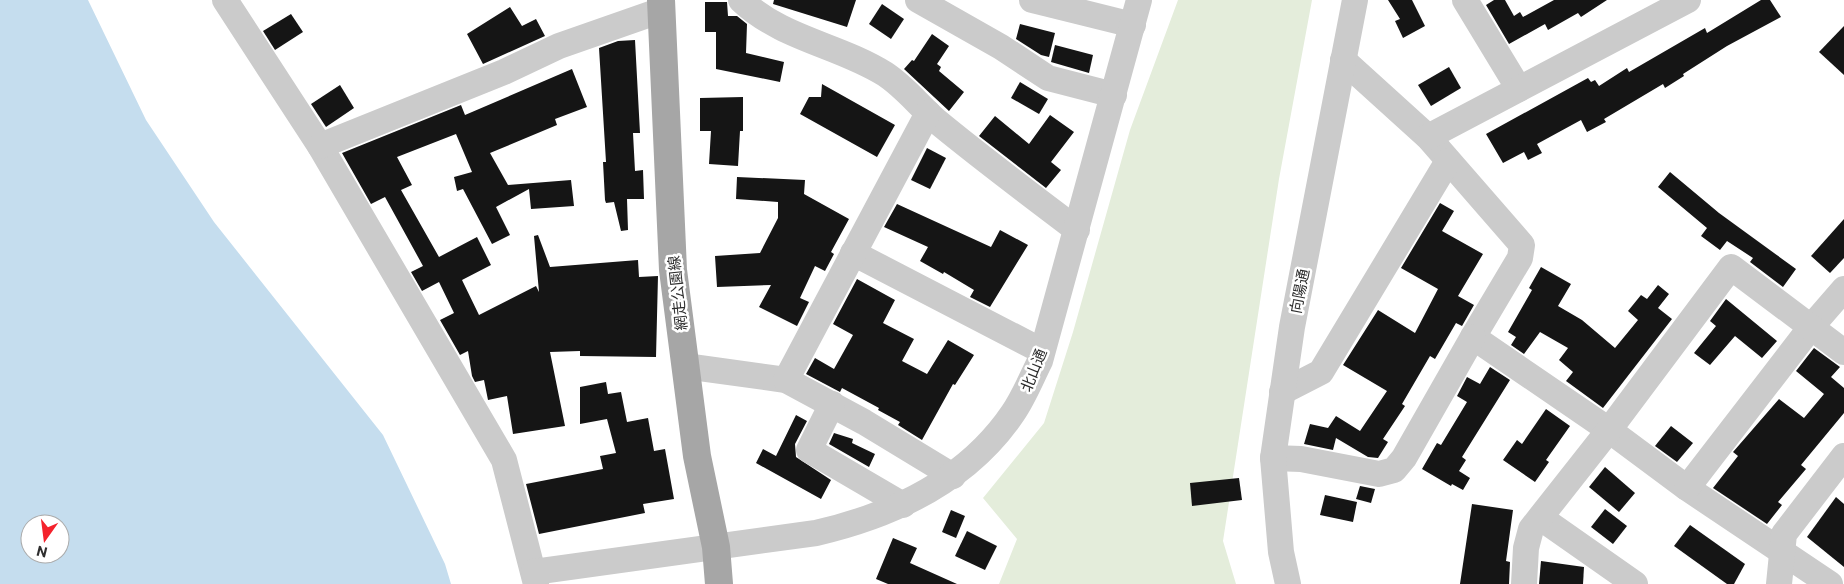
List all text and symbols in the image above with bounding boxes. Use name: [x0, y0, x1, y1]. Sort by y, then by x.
street label: 網走公園線: [664, 255, 690, 331]
street label: 向陽通: [1286, 267, 1312, 315]
street label: 北山通: [1016, 346, 1050, 394]
north arrow: [20, 514, 70, 564]
text: N: [35, 543, 49, 562]

